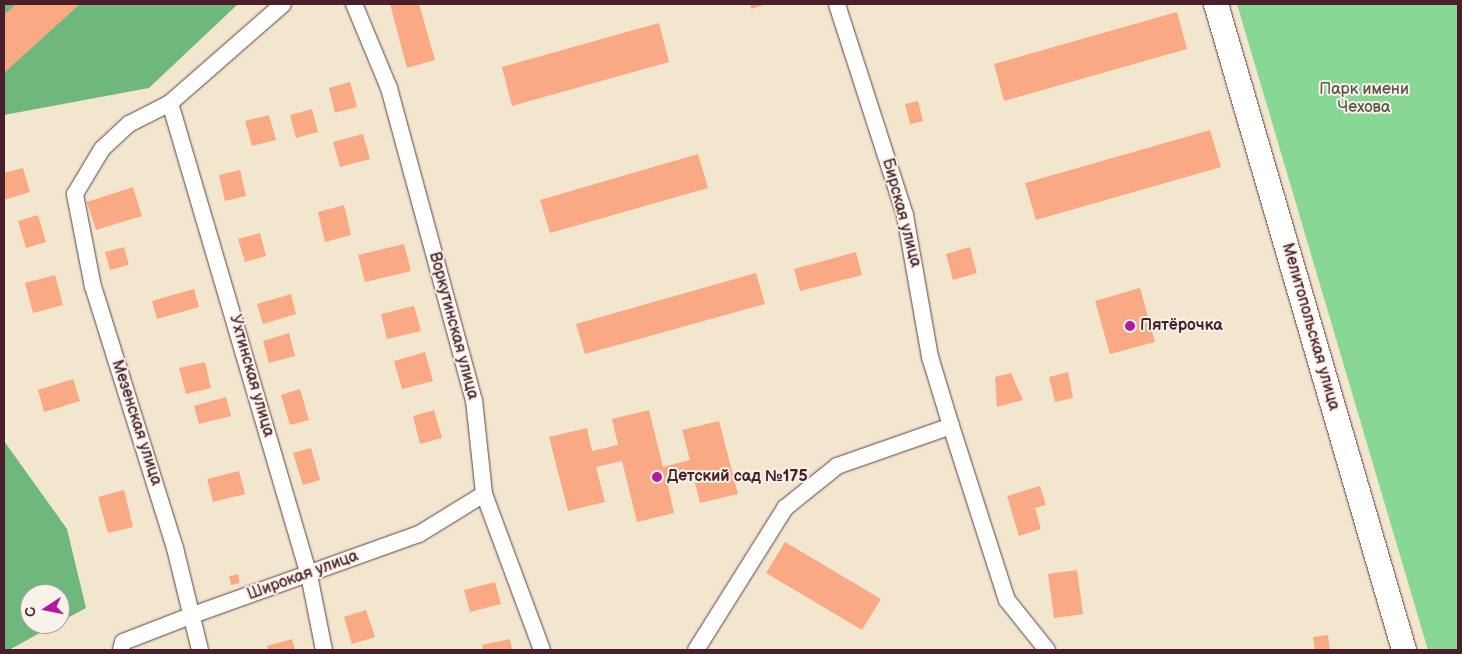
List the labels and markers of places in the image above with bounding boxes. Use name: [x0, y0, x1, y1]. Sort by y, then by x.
place label: Пятёрочка: [1140, 316, 1222, 336]
marker: Пятёрочка: [1124, 320, 1136, 332]
place label: Детский сад №175: [667, 467, 808, 487]
marker: Детский сад №175: [651, 471, 663, 483]

